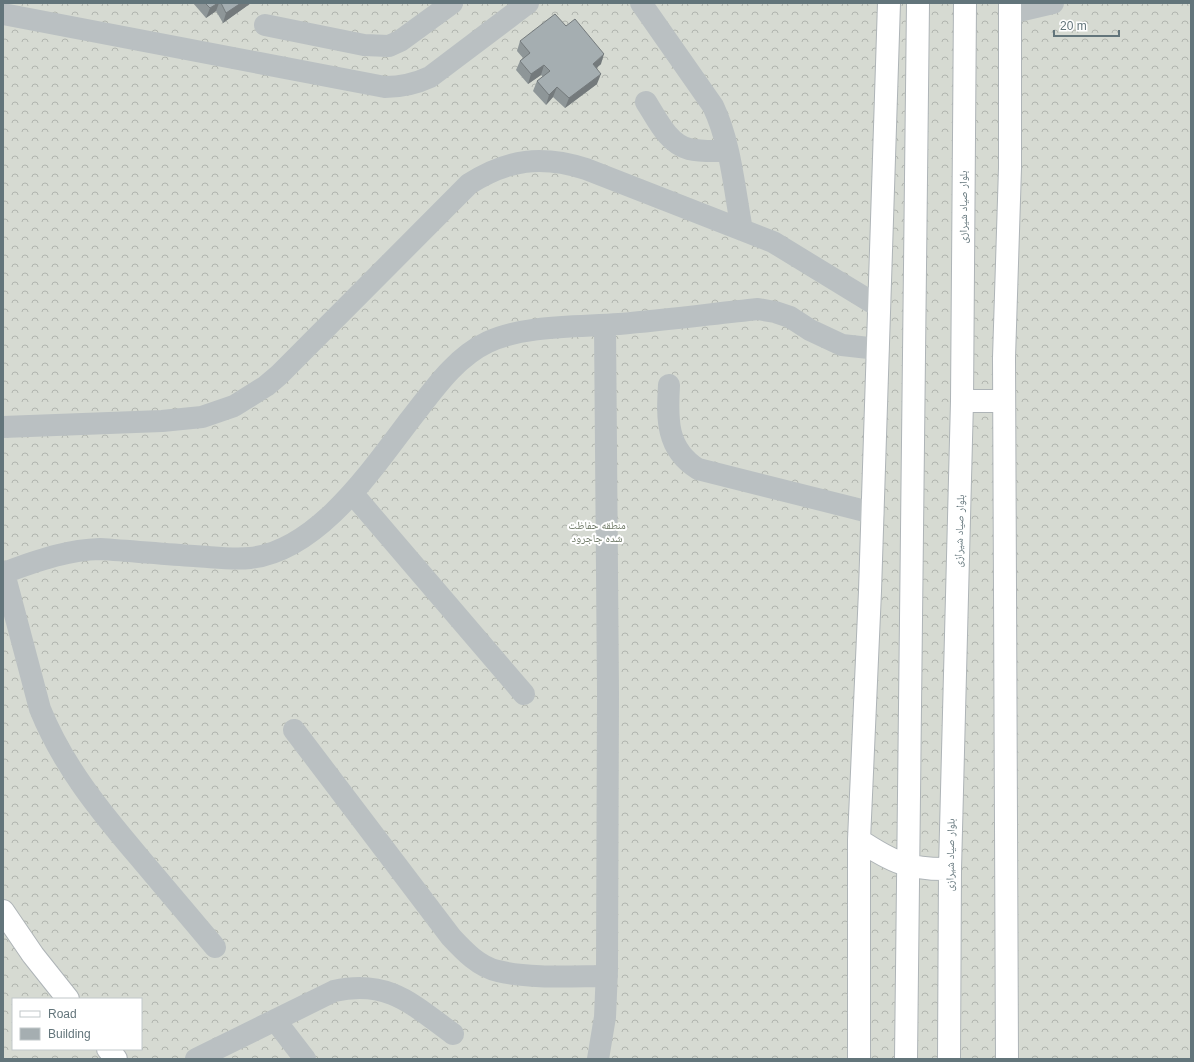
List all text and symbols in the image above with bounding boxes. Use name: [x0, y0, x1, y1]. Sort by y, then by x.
scale bar: [1054, 12, 1119, 38]
text: 20 m: [1060, 19, 1087, 33]
street label: بلوار صیاد شیرازی: [957, 170, 970, 244]
street label: بلوار صیاد شیرازی: [952, 494, 967, 568]
park label: منطقه حفاظت شده جاجرود: [568, 519, 626, 544]
street label: بلوار صیاد شیرازی: [943, 818, 958, 892]
legend: [12, 998, 142, 1050]
text: Road: [48, 1007, 77, 1021]
text: Building: [48, 1027, 91, 1041]

